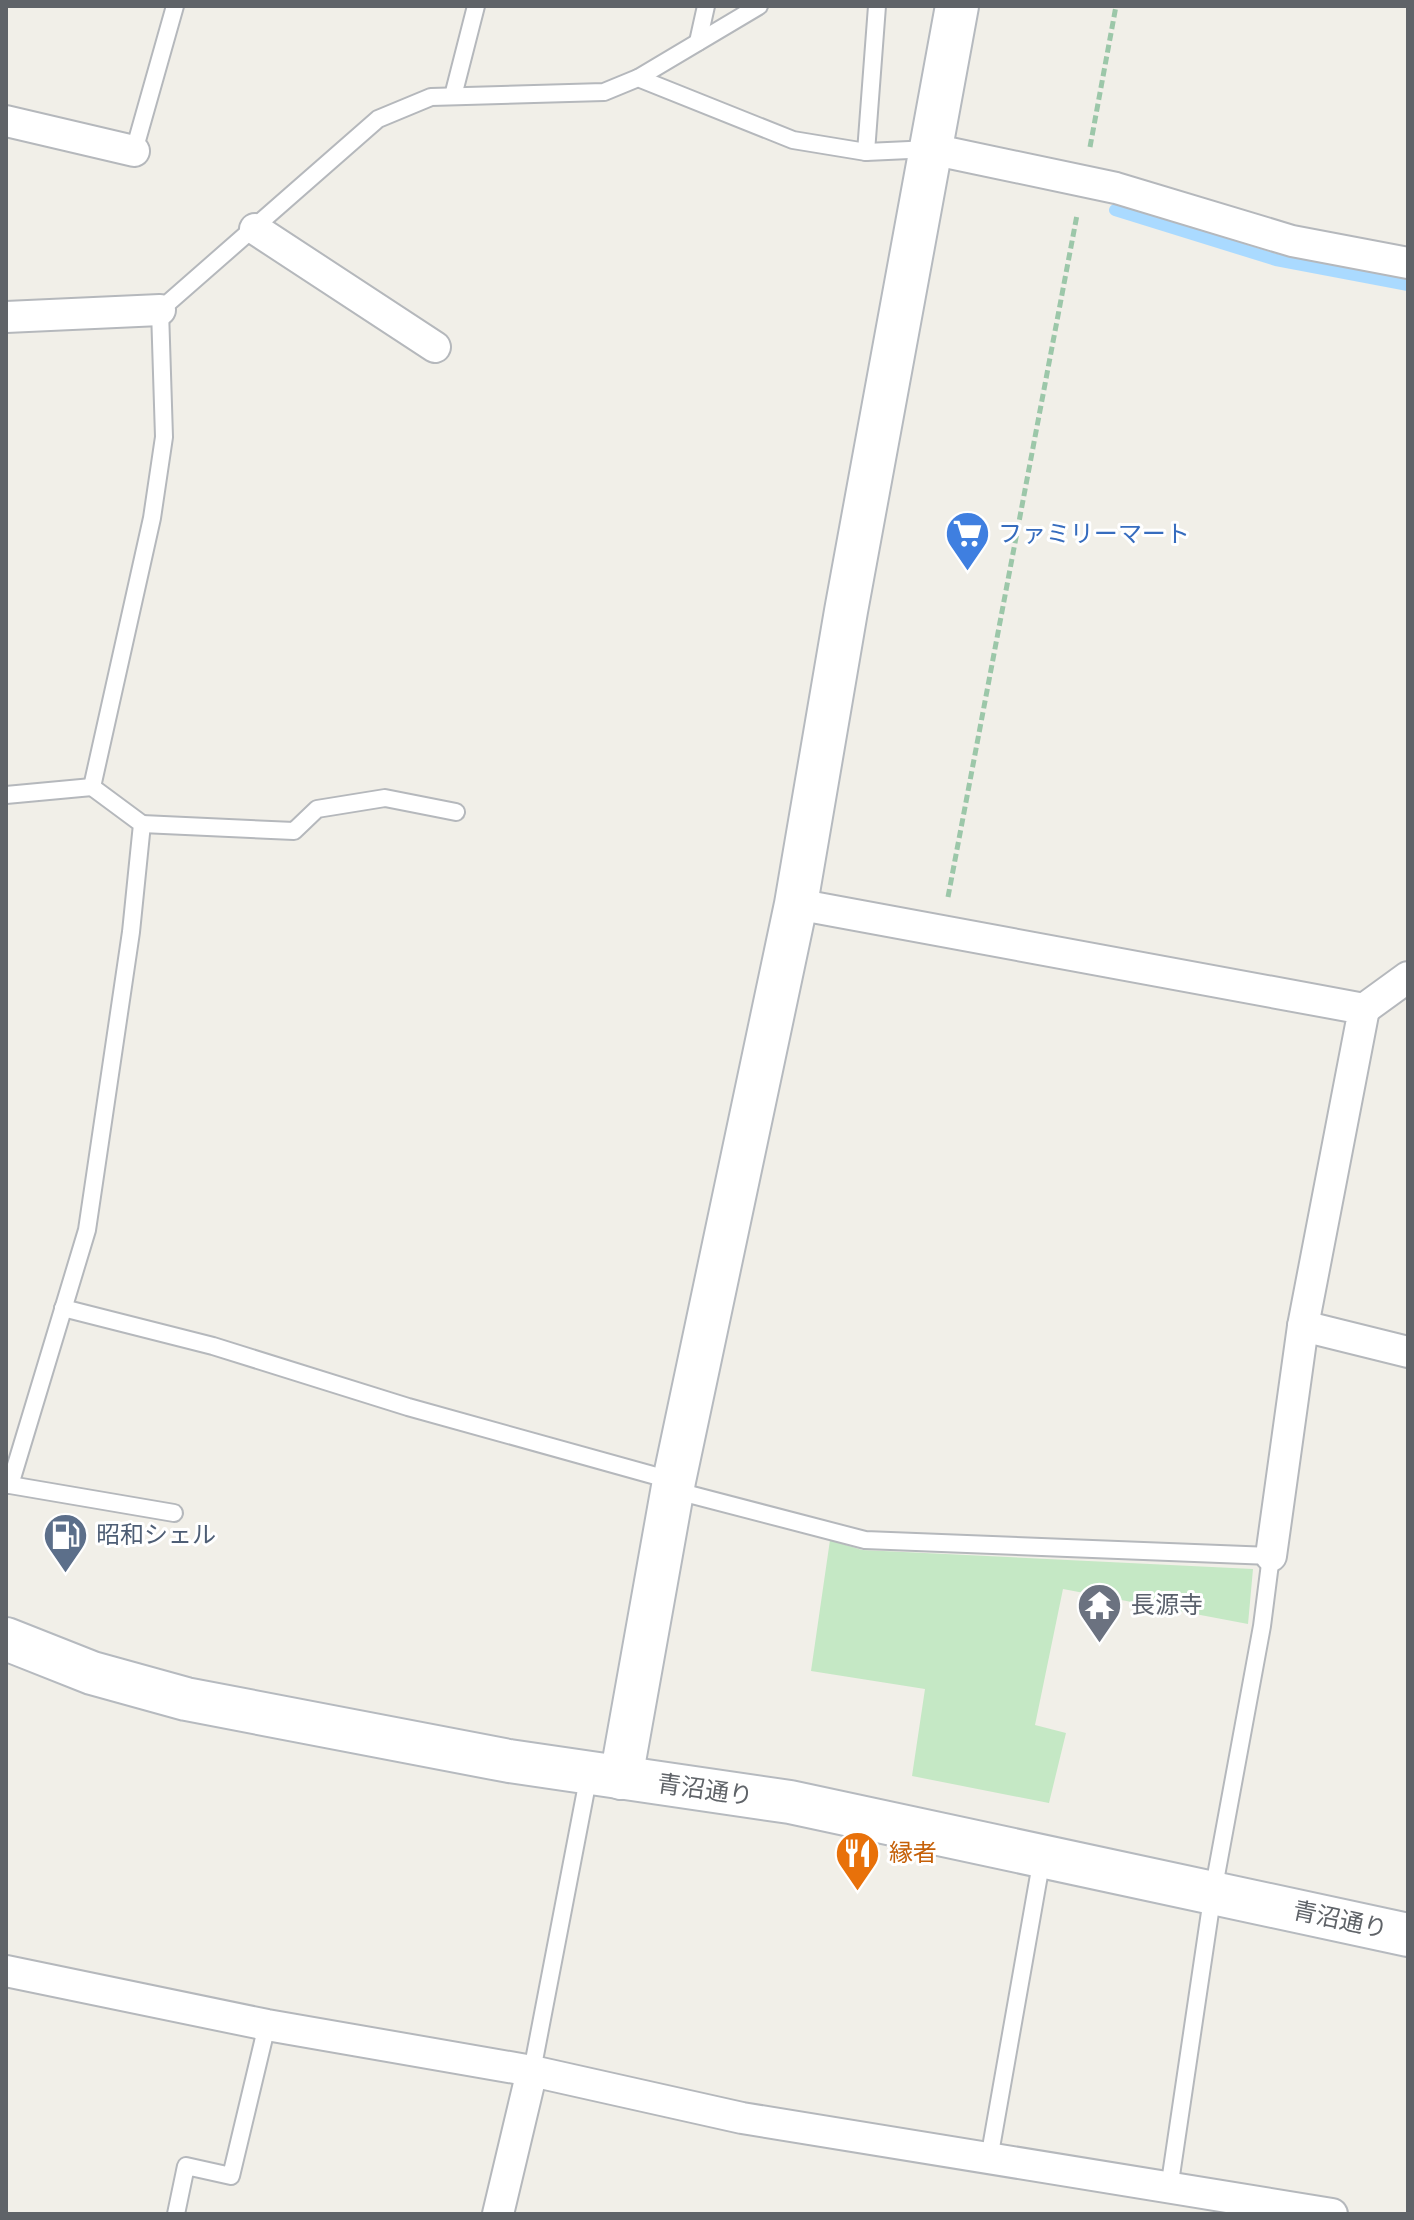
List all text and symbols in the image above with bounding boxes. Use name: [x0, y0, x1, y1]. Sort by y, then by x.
supermarket icon: ファミリーマート: [943, 510, 991, 573]
place label: ファミリーマート: [998, 518, 1190, 550]
fuel station icon: 昭和シェル: [41, 1511, 89, 1574]
place label: 昭和シェル: [96, 1519, 216, 1551]
temple icon: 長源寺: [1076, 1581, 1124, 1644]
place label: 長源寺: [1131, 1589, 1203, 1621]
street label: 青沼通り: [655, 1767, 755, 1813]
restaurant icon: 縁者: [834, 1829, 882, 1892]
place label: 縁者: [889, 1837, 937, 1869]
street label: 青沼通り: [1290, 1894, 1390, 1946]

